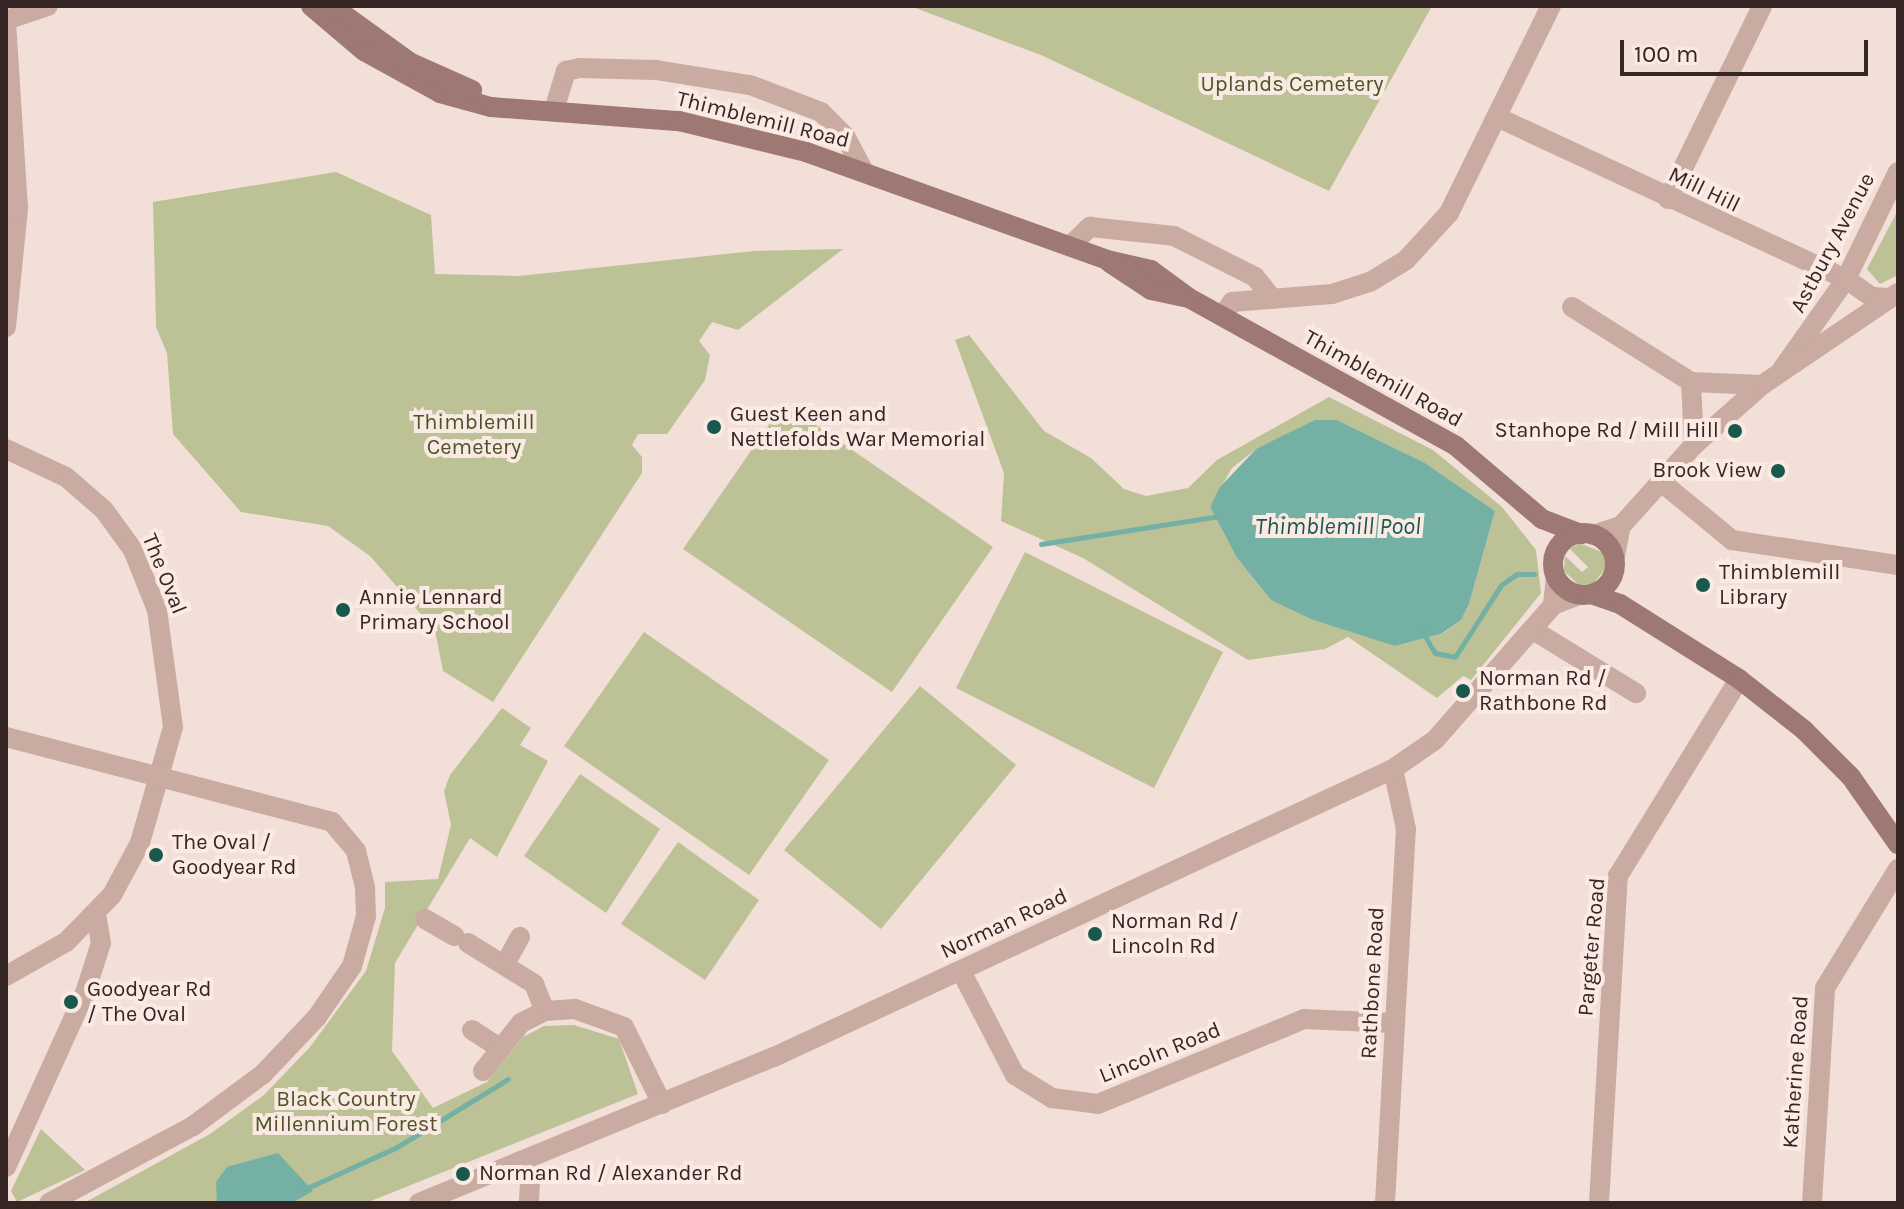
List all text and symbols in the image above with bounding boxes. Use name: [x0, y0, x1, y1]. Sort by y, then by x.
scale bar: [1624, 24, 1872, 74]
text: 100 m: [1634, 40, 1699, 68]
park label: Uplands Cemetery: [1200, 72, 1384, 98]
street label: Thimblemill Road: [674, 86, 852, 154]
street label: Mill Hill: [1664, 161, 1744, 219]
street label: Astbury Avenue: [1785, 169, 1881, 317]
street label: Thimblemill Road: [1299, 324, 1467, 434]
place label: Guest Keen and Nettlefolds War Memorial: [730, 401, 985, 452]
park label: Thimblemill Cemetery: [413, 409, 535, 460]
marker: Guest Keen and Nettlefolds War Memorial: [705, 418, 723, 436]
place label: Stanhope Rd / Mill Hill: [1495, 418, 1719, 444]
marker: Stanhope Rd / Mill Hill: [1726, 422, 1744, 440]
place label: Brook View: [1653, 458, 1762, 484]
marker: Brook View: [1769, 462, 1787, 480]
water label: Thimblemill Pool: [1255, 513, 1421, 541]
street label: The Oval: [136, 530, 192, 618]
place label: Thimblemill Library: [1719, 559, 1840, 610]
marker: Thimblemill Library: [1694, 576, 1712, 594]
place label: Annie Lennard Primary School: [359, 584, 510, 636]
marker: Annie Lennard Primary School: [334, 601, 352, 619]
place label: Norman Rd / Rathbone Rd: [1479, 665, 1608, 716]
marker: Norman Rd / Rathbone Rd: [1454, 682, 1472, 700]
place label: The Oval / Goodyear Rd: [172, 829, 297, 880]
marker: The Oval / Goodyear Rd: [147, 846, 165, 864]
street label: Pargeter Road: [1573, 877, 1611, 1017]
street label: Norman Road: [936, 883, 1072, 965]
street label: Rathbone Road: [1356, 906, 1390, 1060]
place label: Norman Rd / Lincoln Rd: [1111, 908, 1238, 960]
marker: Norman Rd / Lincoln Rd: [1086, 925, 1104, 943]
place label: Goodyear Rd / The Oval: [87, 976, 212, 1028]
marker: Goodyear Rd / The Oval: [62, 993, 80, 1011]
street label: Katherine Road: [1777, 995, 1815, 1149]
street label: Lincoln Road: [1095, 1017, 1225, 1089]
park label: Black Country Millennium Forest: [254, 1086, 438, 1138]
place label: Norman Rd / Alexander Rd: [479, 1161, 742, 1187]
marker: Norman Rd / Alexander Rd: [454, 1165, 472, 1183]

